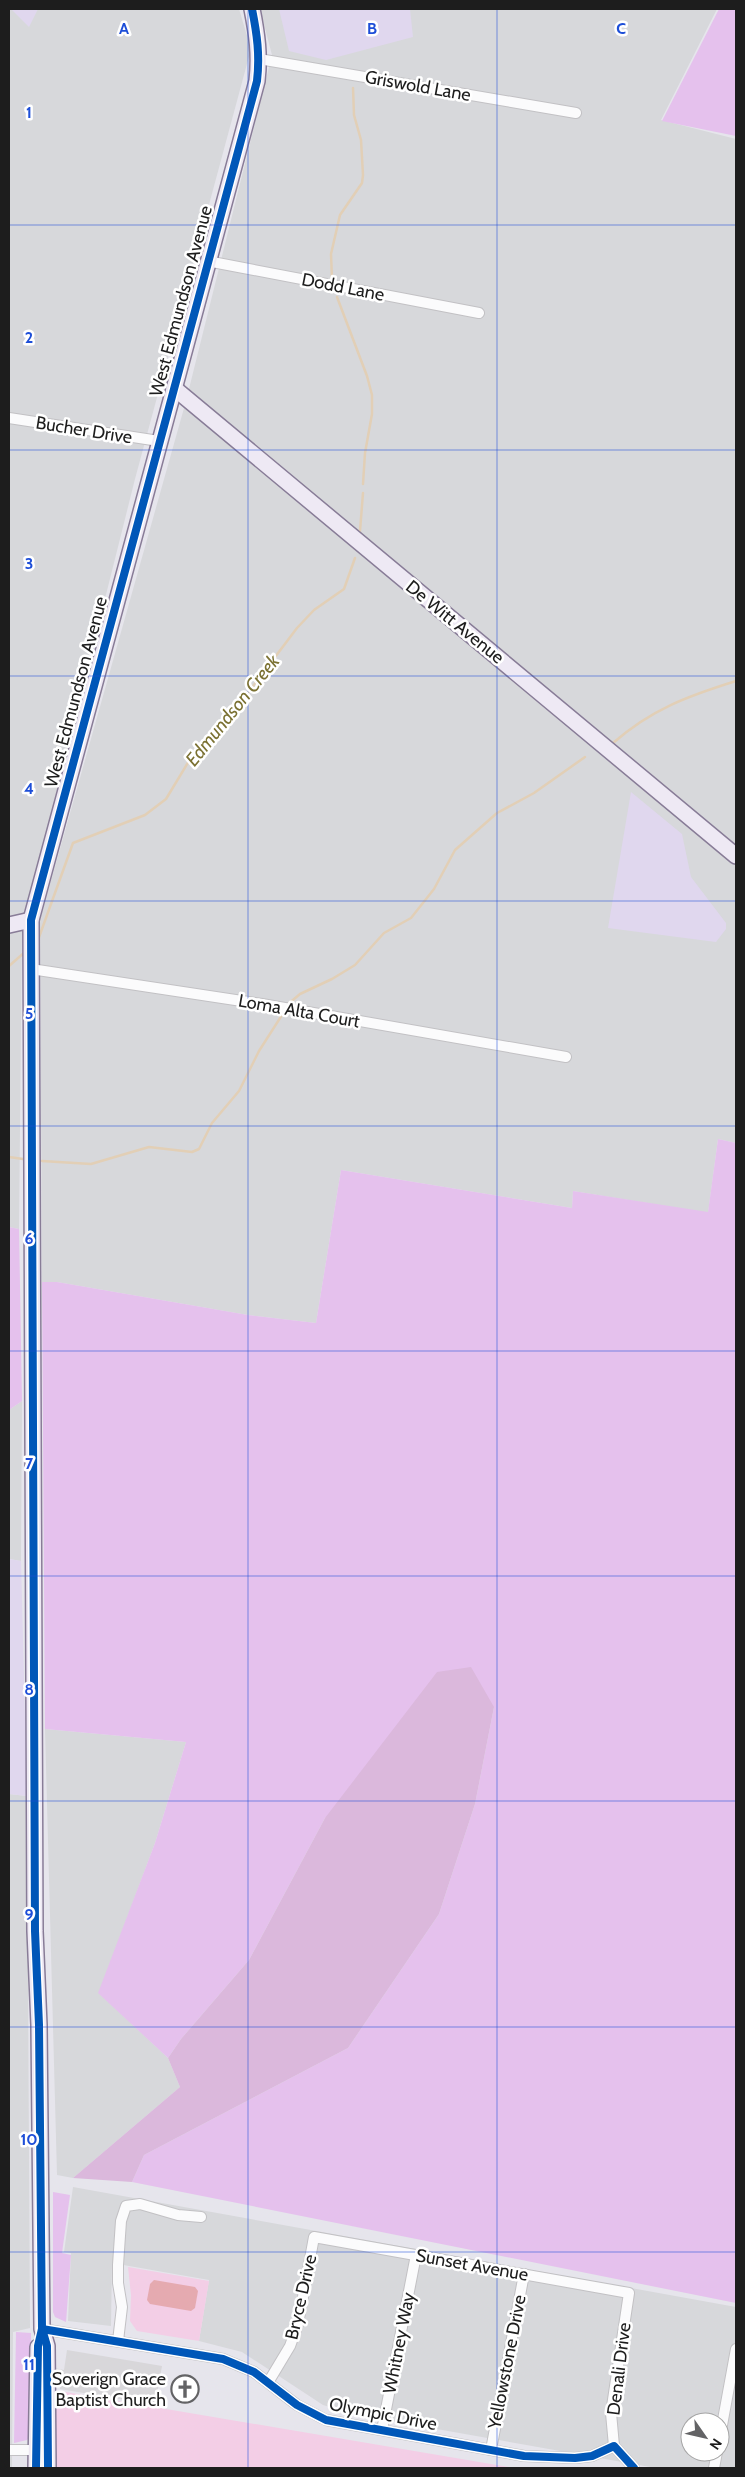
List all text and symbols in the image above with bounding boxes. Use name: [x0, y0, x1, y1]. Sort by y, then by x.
text: A: [119, 19, 129, 38]
text: B: [367, 19, 377, 38]
text: C: [616, 19, 626, 38]
street label: Griswold Lane: [363, 66, 473, 106]
text: 1: [26, 103, 32, 122]
street label: West Edmundson Avenue: [145, 203, 217, 399]
street label: Dodd Lane: [300, 268, 386, 306]
text: 2: [25, 328, 33, 347]
street label: Bucher Drive: [34, 412, 134, 448]
text: 3: [25, 554, 33, 573]
street label: De Witt Avenue: [401, 576, 509, 668]
street label: West Edmundson Avenue: [40, 594, 112, 790]
water label: Edmundson Creek: [181, 649, 285, 771]
text: 4: [24, 779, 34, 798]
street label: Loma Alta Court: [237, 989, 361, 1033]
text: 5: [25, 1004, 33, 1023]
text: 6: [25, 1229, 34, 1248]
text: 7: [25, 1454, 34, 1473]
text: 8: [24, 1680, 34, 1699]
text: 9: [25, 1905, 34, 1924]
text: 10: [20, 2130, 38, 2149]
street label: Sunset Avenue: [414, 2244, 530, 2286]
street label: Bryce Drive: [281, 2252, 321, 2342]
street label: Whitney Way: [378, 2291, 420, 2395]
street label: Yellowstone Drive: [483, 2293, 531, 2432]
street label: Denali Drive: [602, 2321, 636, 2417]
text: 11: [23, 2355, 35, 2374]
place label: Soverign Grace Baptist Church: [52, 2368, 166, 2411]
church icon: Soverign Grace Baptist Church: [170, 2374, 200, 2404]
street label: Olympic Drive: [327, 2393, 439, 2435]
north arrow: [680, 2412, 730, 2462]
text: N: [706, 2435, 726, 2453]

